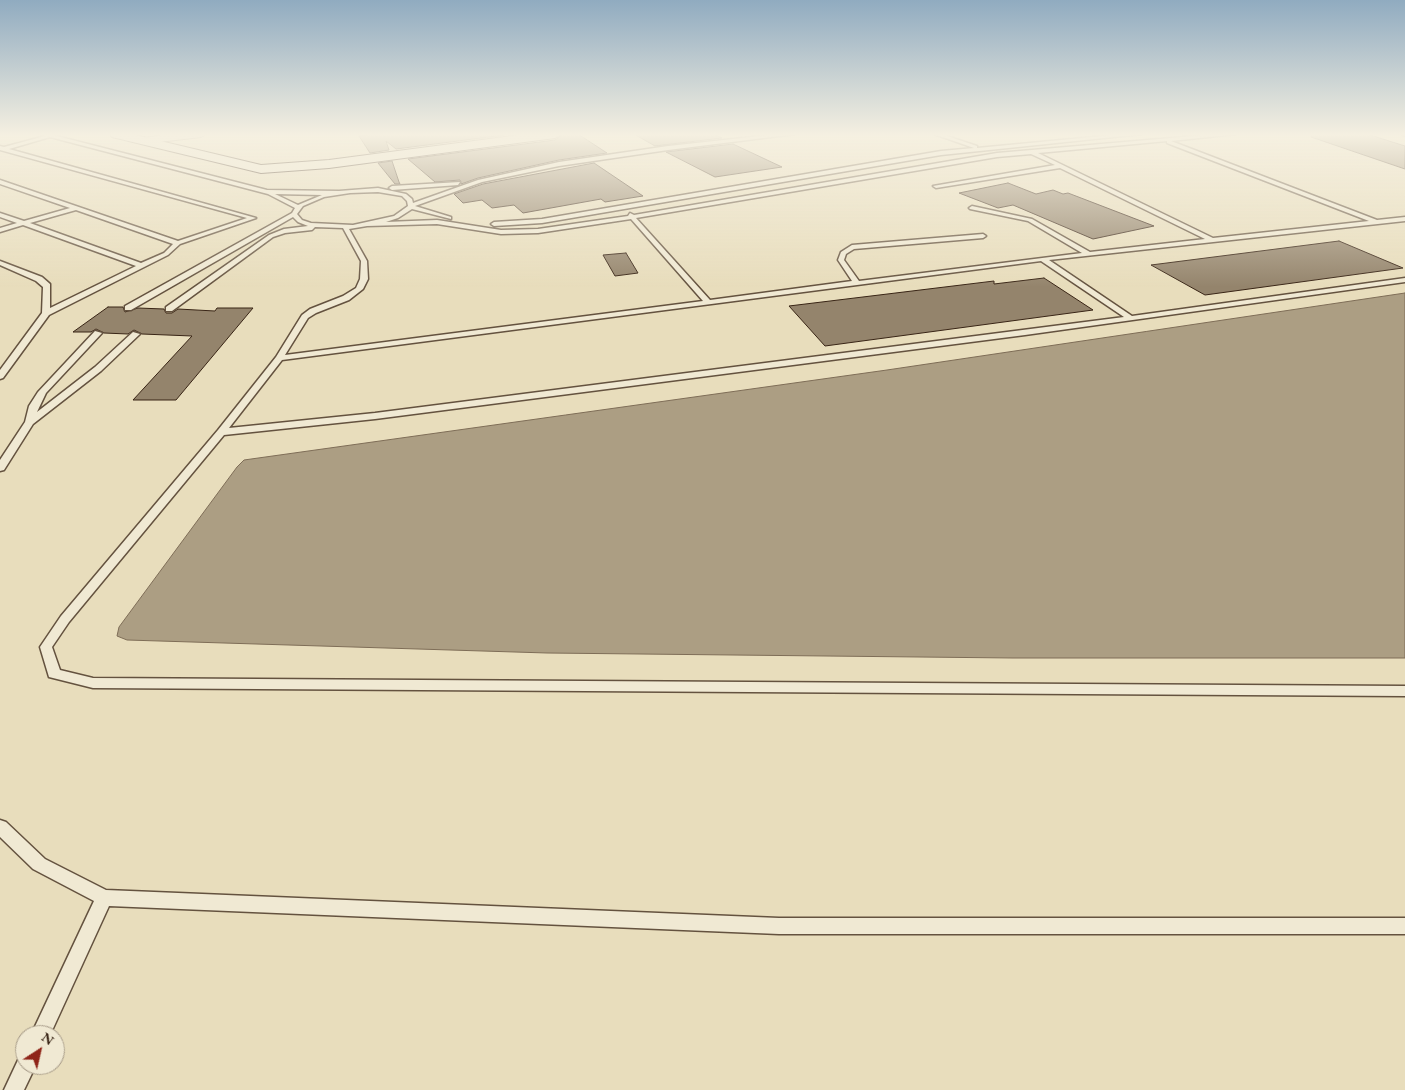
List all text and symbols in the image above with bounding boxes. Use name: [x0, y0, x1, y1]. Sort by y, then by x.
north arrow: [15, 1025, 65, 1075]
text: N: [38, 1028, 58, 1049]

